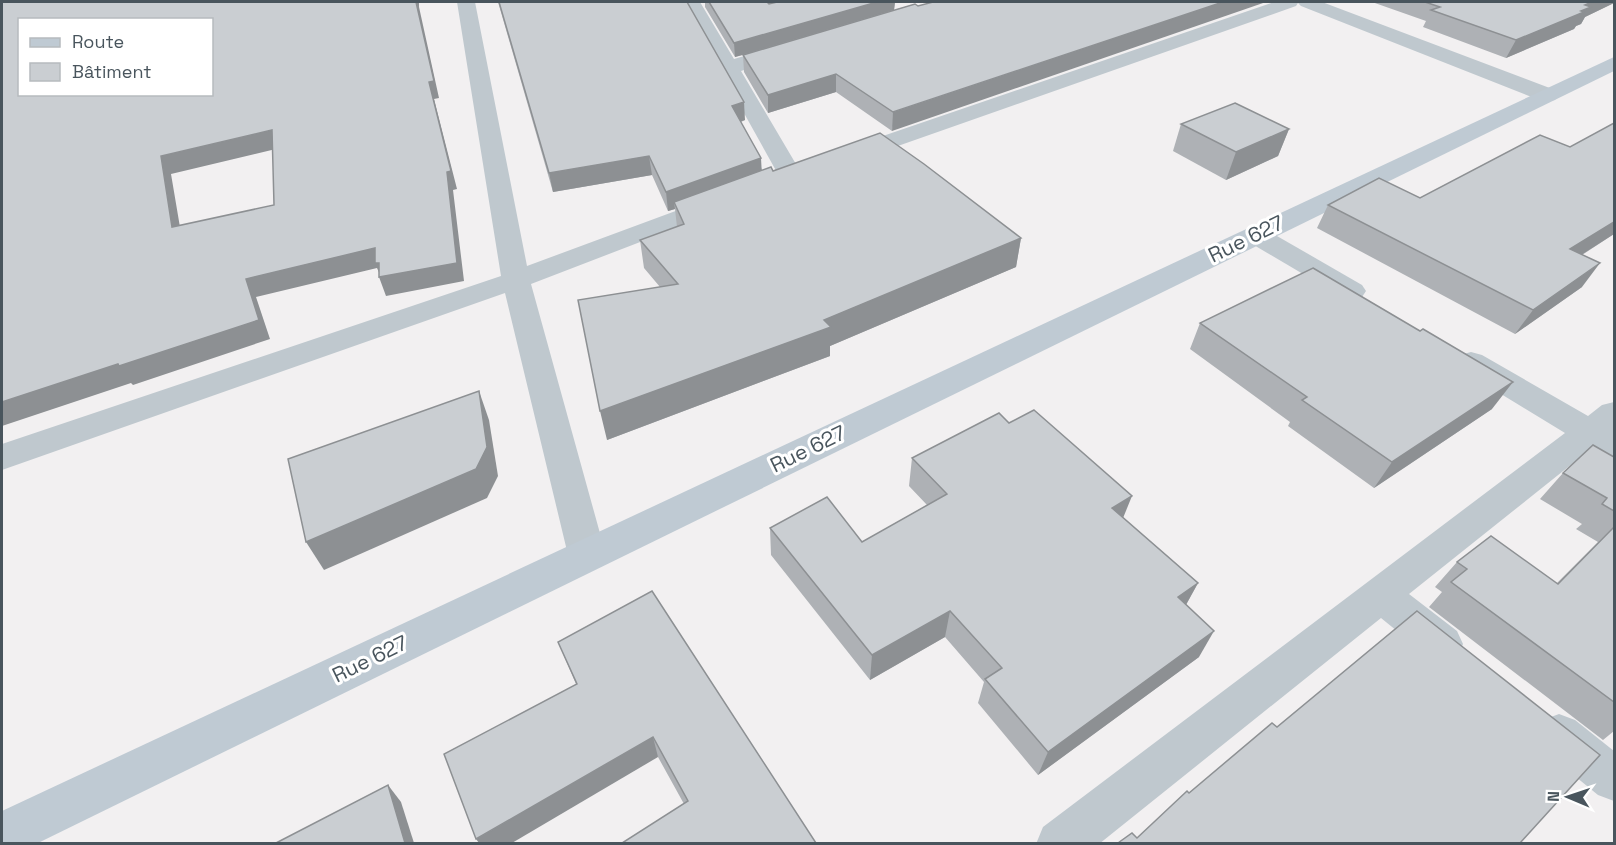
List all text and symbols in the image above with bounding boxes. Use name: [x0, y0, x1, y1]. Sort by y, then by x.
legend: [18, 18, 213, 96]
text: Route: [72, 30, 124, 53]
text: Bâtiment: [72, 60, 152, 83]
street label: Rue 627: [1203, 209, 1288, 268]
street label: Rue 627: [765, 419, 850, 478]
street label: Rue 627: [327, 629, 412, 688]
north arrow: [1538, 767, 1598, 827]
text: N: [1543, 791, 1564, 802]

